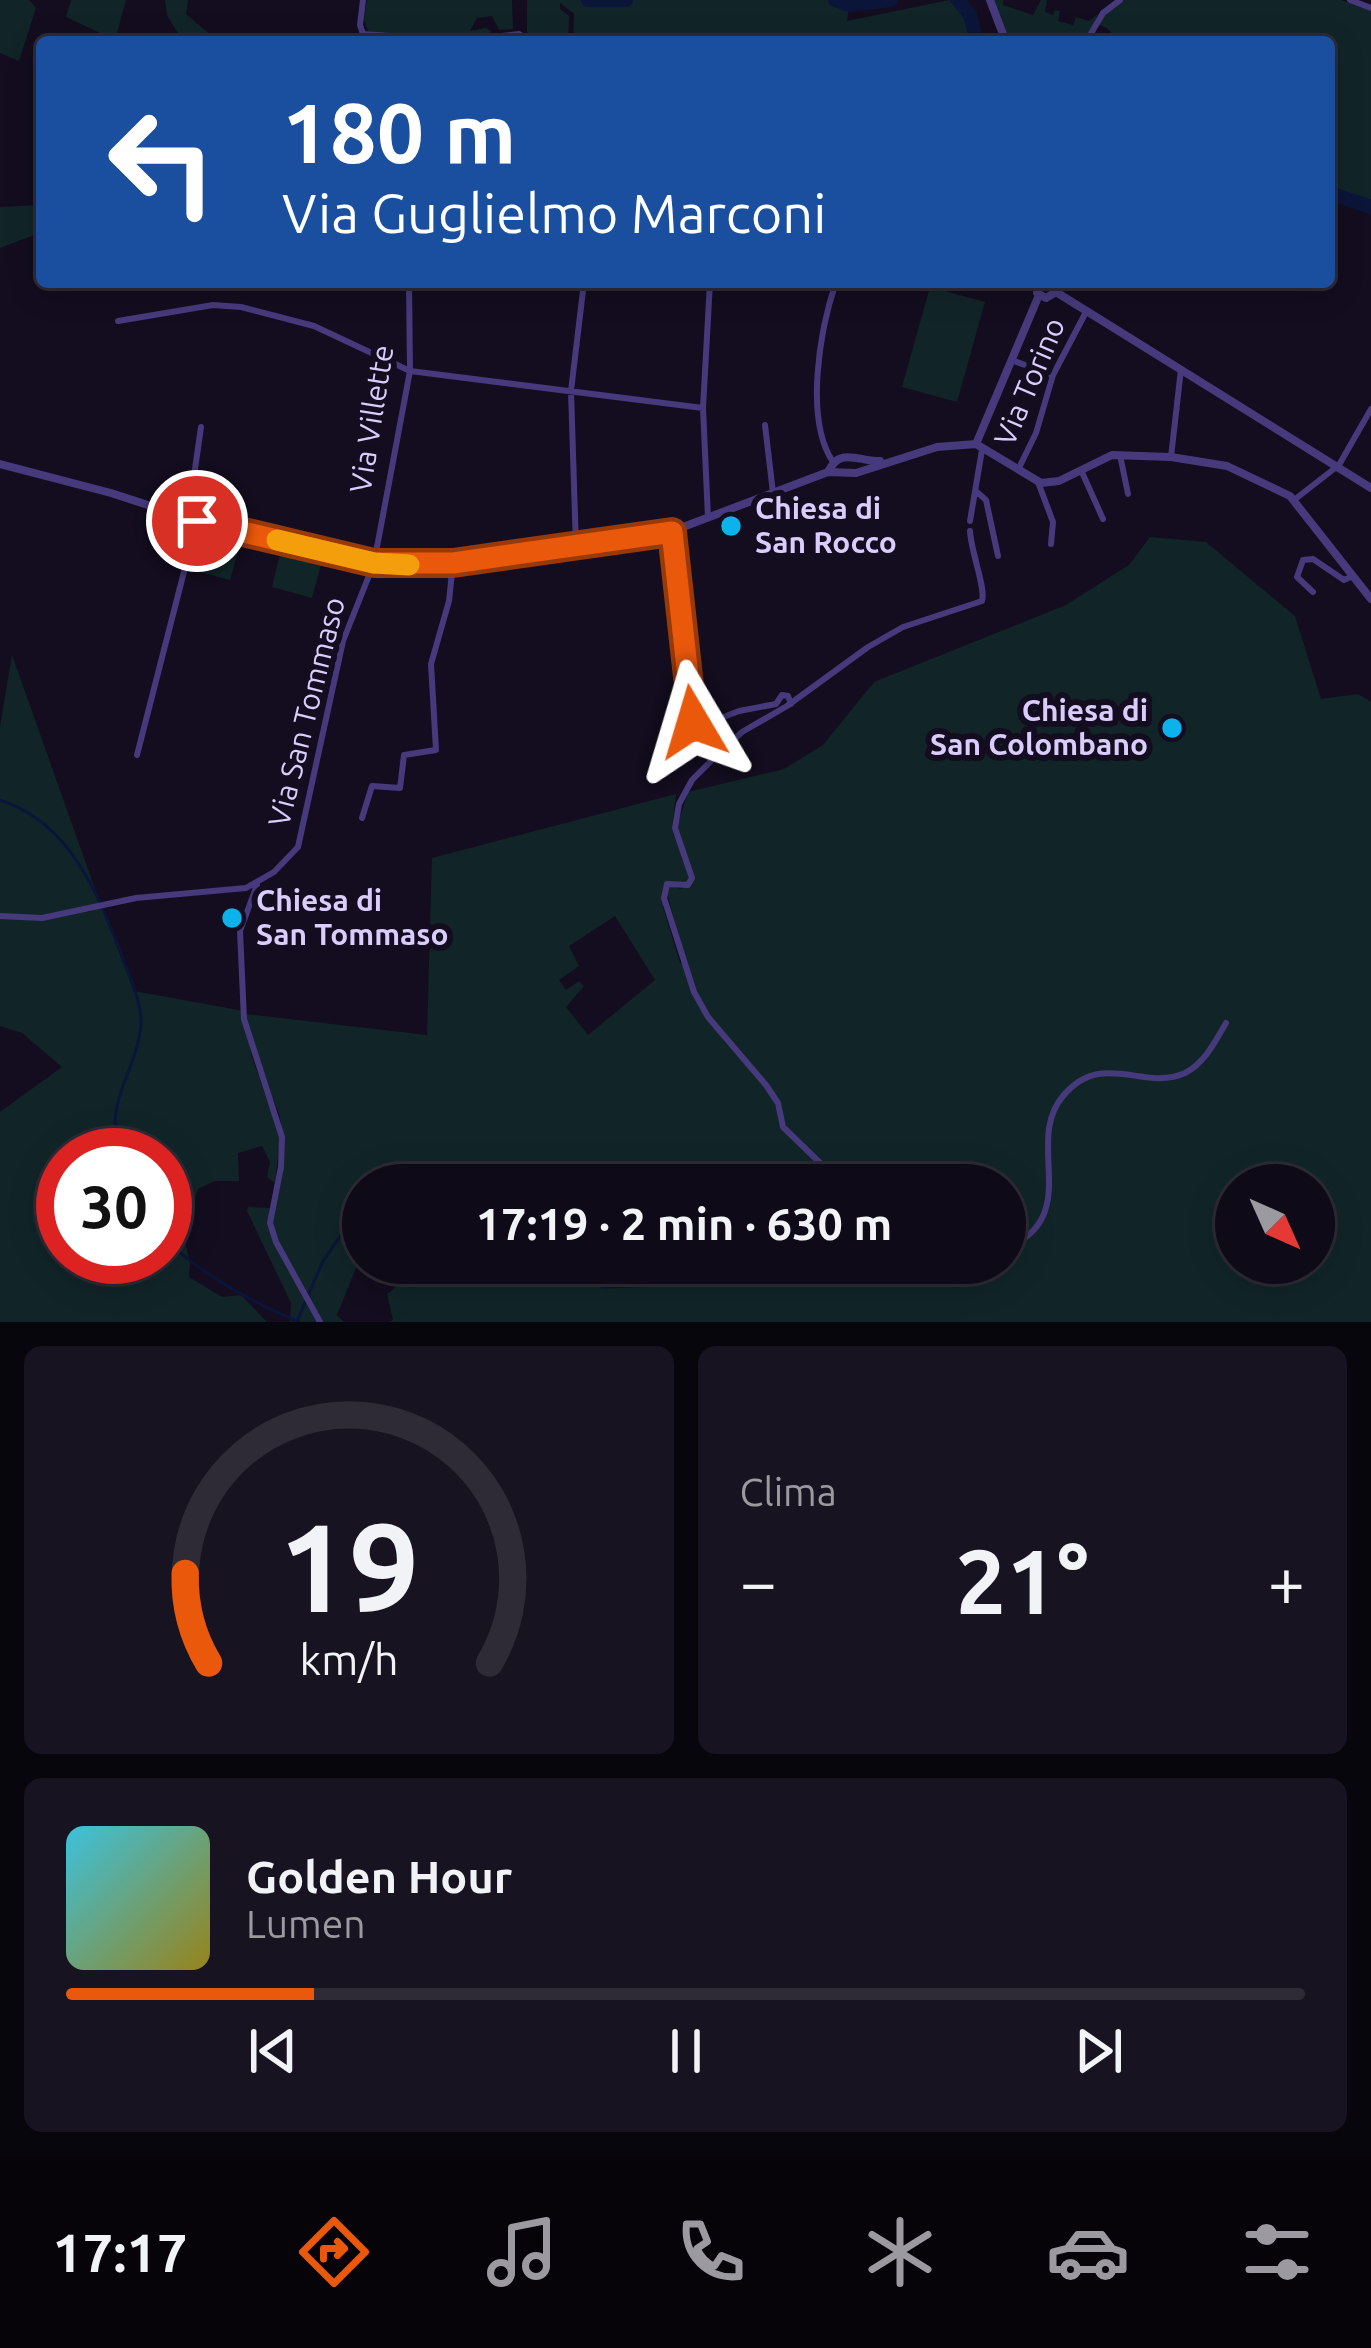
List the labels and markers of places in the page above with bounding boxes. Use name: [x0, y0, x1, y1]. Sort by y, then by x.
pin: [146, 470, 248, 572]
place label: Chiesa di San Rocco: [755, 491, 897, 559]
marker: Chiesa di San Rocco: [718, 513, 744, 539]
place label: Chiesa di San Colombano: [930, 693, 1148, 761]
marker: Chiesa di San Colombano: [1159, 715, 1185, 741]
place label: Chiesa di San Tommaso: [256, 883, 449, 951]
marker: Chiesa di San Tommaso: [219, 905, 245, 931]

